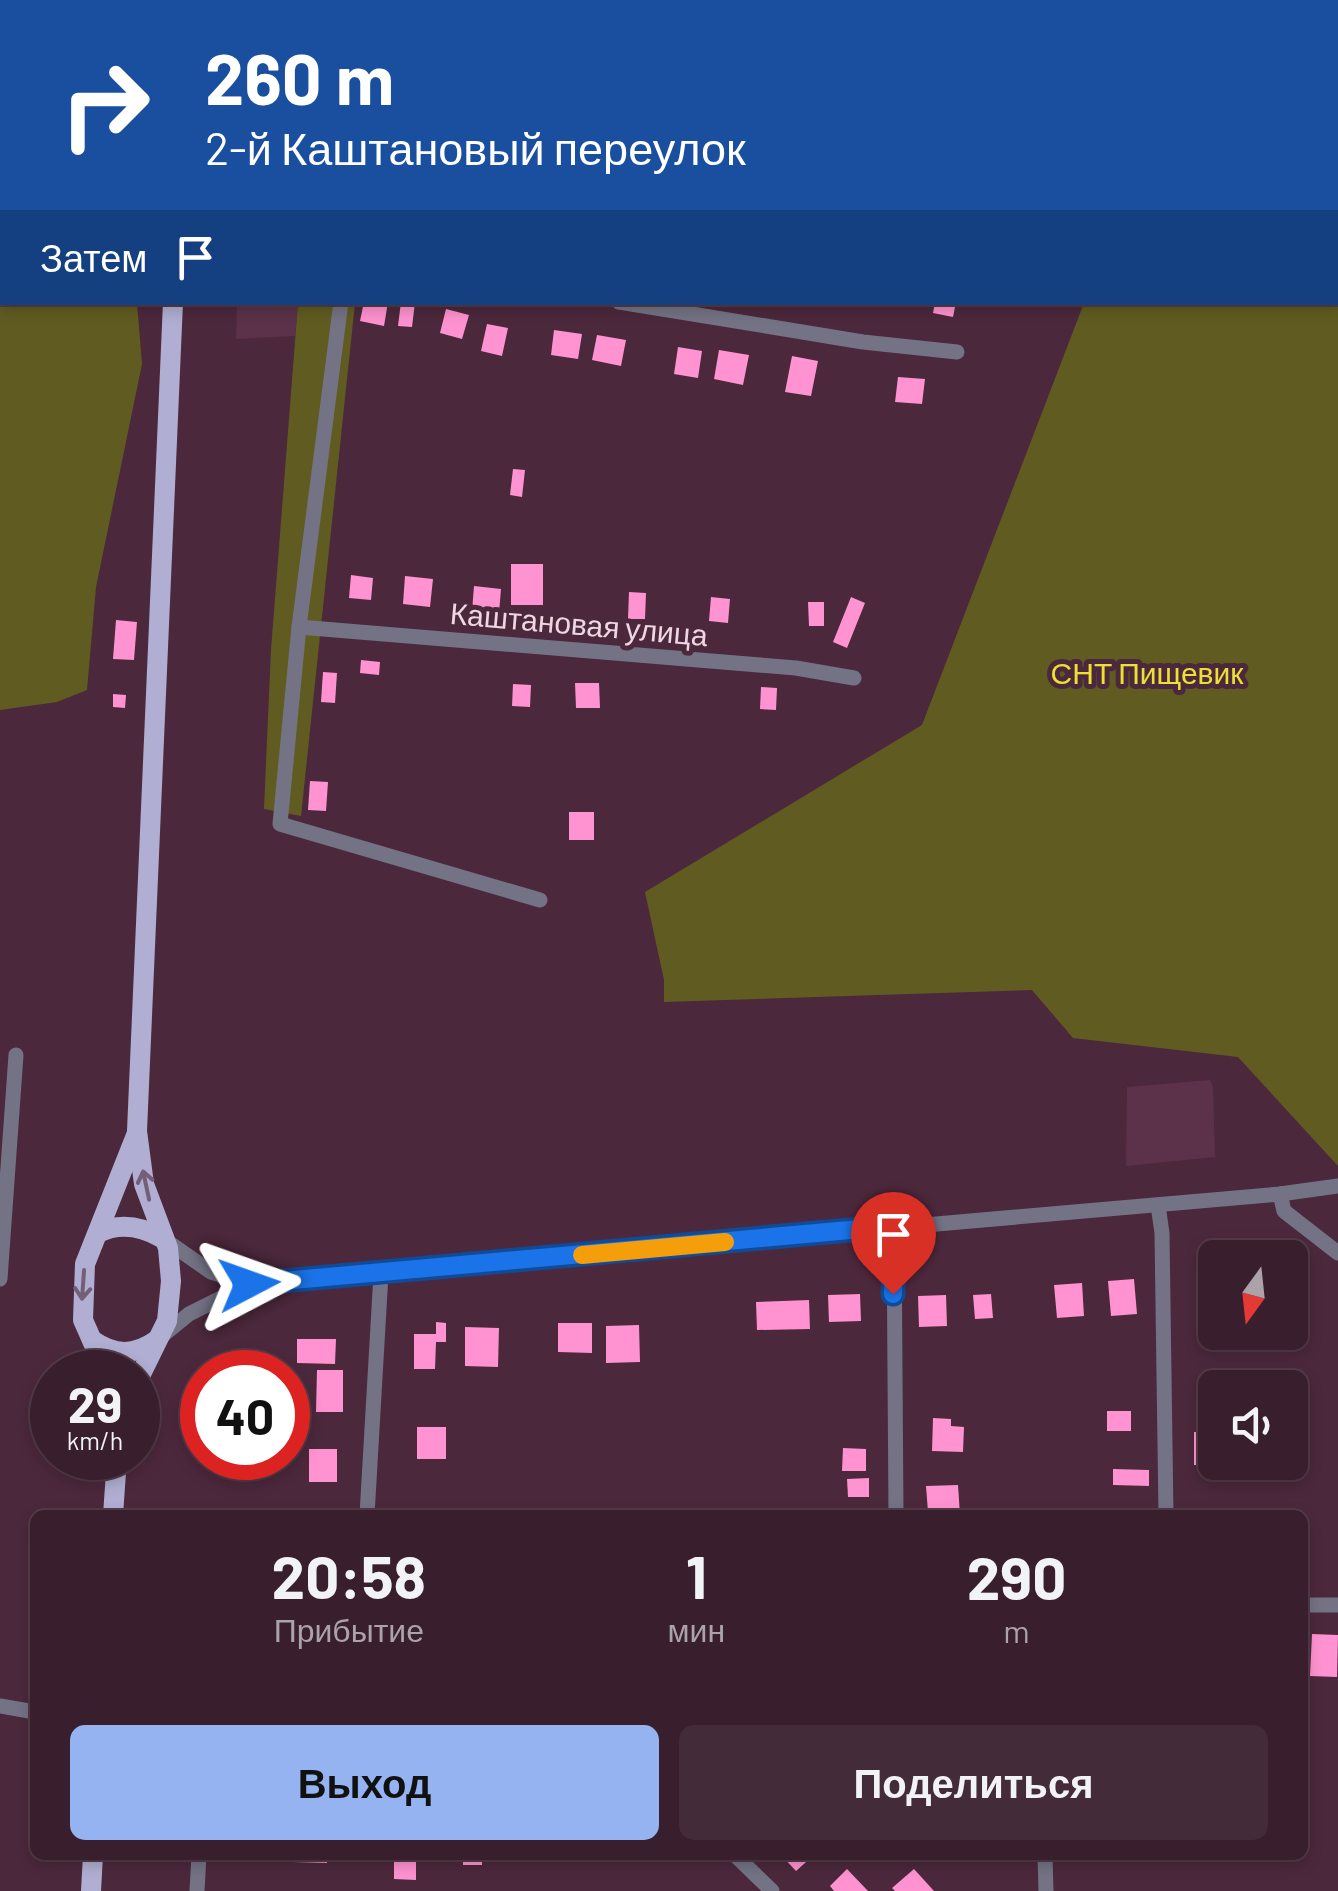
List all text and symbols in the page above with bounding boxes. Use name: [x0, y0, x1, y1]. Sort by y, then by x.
text: 260 m: [205, 35, 394, 119]
icon: right: [40, 40, 170, 170]
text: 2-й Каштановый переулок: [205, 120, 746, 174]
icon: arrive: [168, 230, 223, 285]
text: Затем: [40, 234, 148, 280]
street label: Каштановая улица: [449, 594, 710, 652]
park label: СНТ Пищевик: [1051, 654, 1244, 690]
one-way arrow: [135, 1170, 154, 1202]
pin: [851, 1192, 936, 1295]
icon: arrive: [866, 1207, 921, 1262]
position arrow: [197, 1232, 301, 1336]
north arrow: [1198, 1240, 1308, 1350]
map controls: [1198, 1240, 1308, 1480]
one-way arrow: [73, 1269, 92, 1301]
speed limit sign: 40: [180, 1350, 310, 1480]
button: sound: [1198, 1370, 1308, 1480]
text: 29: [68, 1373, 122, 1433]
text: km/h: [67, 1425, 123, 1455]
text: 20:58: [272, 1539, 426, 1611]
text: 1: [686, 1539, 707, 1611]
text: 290: [967, 1540, 1066, 1612]
text: Прибытие: [274, 1610, 424, 1648]
text: мин: [668, 1610, 725, 1648]
text: m: [1003, 1611, 1030, 1649]
button: Выход: [70, 1725, 659, 1840]
button: Поделиться: [679, 1725, 1268, 1840]

